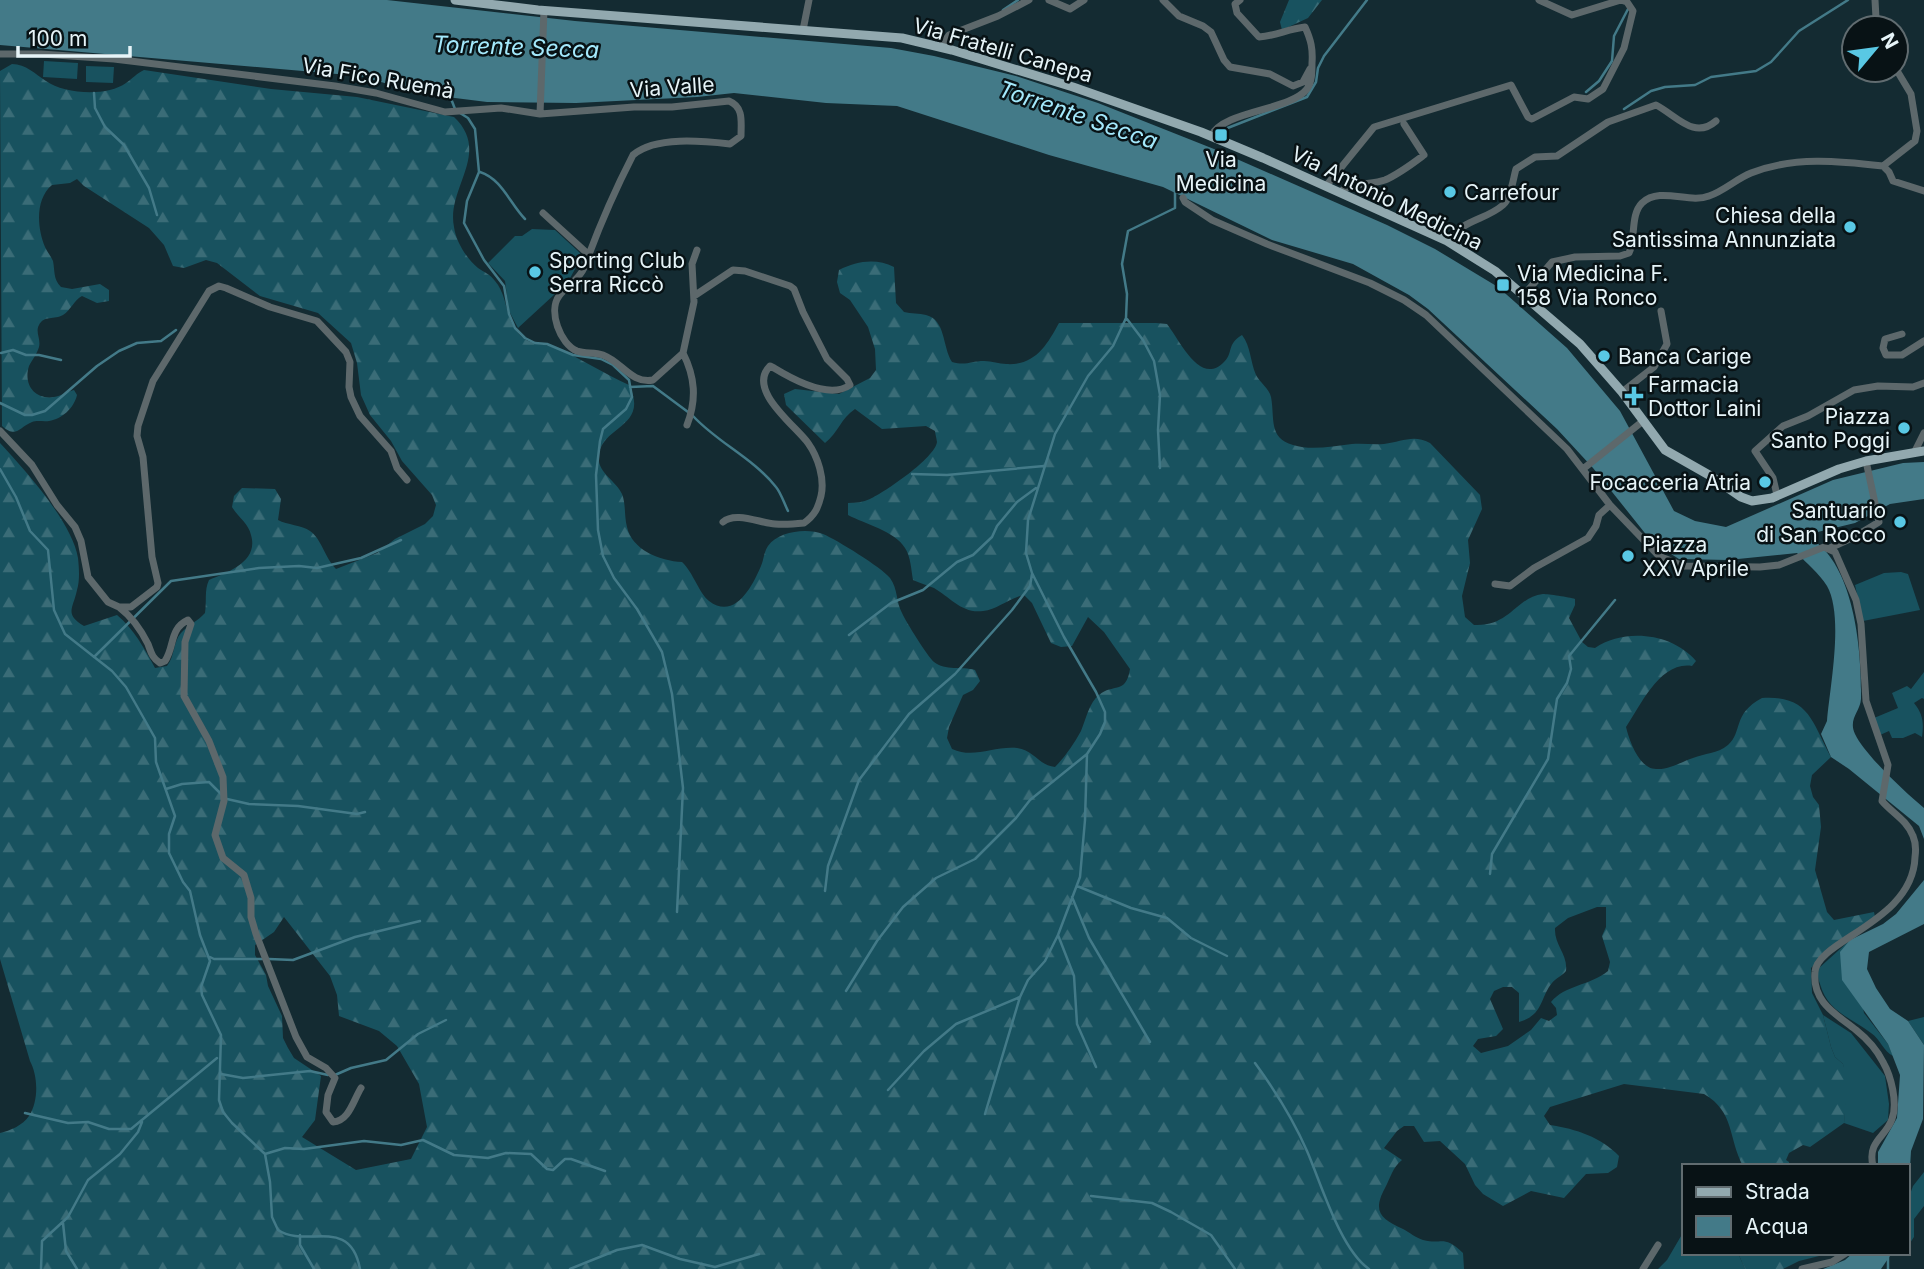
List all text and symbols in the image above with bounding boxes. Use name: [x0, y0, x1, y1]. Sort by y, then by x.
street label: Via Fratelli Canepa: [910, 12, 1096, 88]
scale bar: [18, 14, 130, 58]
north arrow: [1840, 14, 1910, 84]
text: 100 m: [28, 26, 87, 51]
text: N: [1876, 29, 1903, 53]
water label: Torrente Secca: [432, 30, 600, 64]
street label: Via Fico Ruemà: [300, 52, 456, 104]
street label: Via Valle: [629, 72, 715, 102]
water label: Torrente Secca: [995, 75, 1161, 155]
marker: Via Medicina: [1213, 127, 1229, 143]
street label: Via Antonio Medicina: [1287, 141, 1487, 255]
place label: Via Medicina: [1176, 147, 1266, 196]
place label: Carrefour: [1464, 180, 1559, 205]
marker: Carrefour: [1442, 184, 1458, 200]
place label: Chiesa della Santissima Annunziata: [1612, 203, 1836, 252]
marker: Chiesa della Santissima Annunziata: [1842, 219, 1858, 235]
place label: Sporting Club Serra Riccò: [549, 248, 685, 297]
place label: Via Medicina F. 158 Via Ronco: [1517, 261, 1668, 310]
marker: Sporting Club Serra Riccò: [527, 264, 543, 280]
marker: Via Medicina F. 158 Via Ronco: [1495, 277, 1511, 293]
place label: Banca Carige: [1618, 344, 1751, 369]
marker: Banca Carige: [1596, 348, 1612, 364]
place label: Farmacia Dottor Laini: [1648, 372, 1761, 421]
marker: Farmacia Dottor Laini: [1626, 388, 1642, 404]
place label: Piazza Santo Poggi: [1770, 404, 1890, 453]
marker: Piazza Santo Poggi: [1896, 420, 1912, 436]
place label: Focacceria Atria: [1590, 470, 1751, 495]
marker: Focacceria Atria: [1757, 474, 1773, 490]
place label: Santuario di San Rocco: [1756, 498, 1886, 547]
marker: Santuario di San Rocco: [1892, 514, 1908, 530]
place label: Piazza XXV Aprile: [1642, 532, 1749, 581]
marker: Piazza XXV Aprile: [1620, 548, 1636, 564]
legend: [1682, 1164, 1910, 1255]
text: Strada: [1745, 1179, 1810, 1204]
text: Acqua: [1745, 1214, 1809, 1239]

